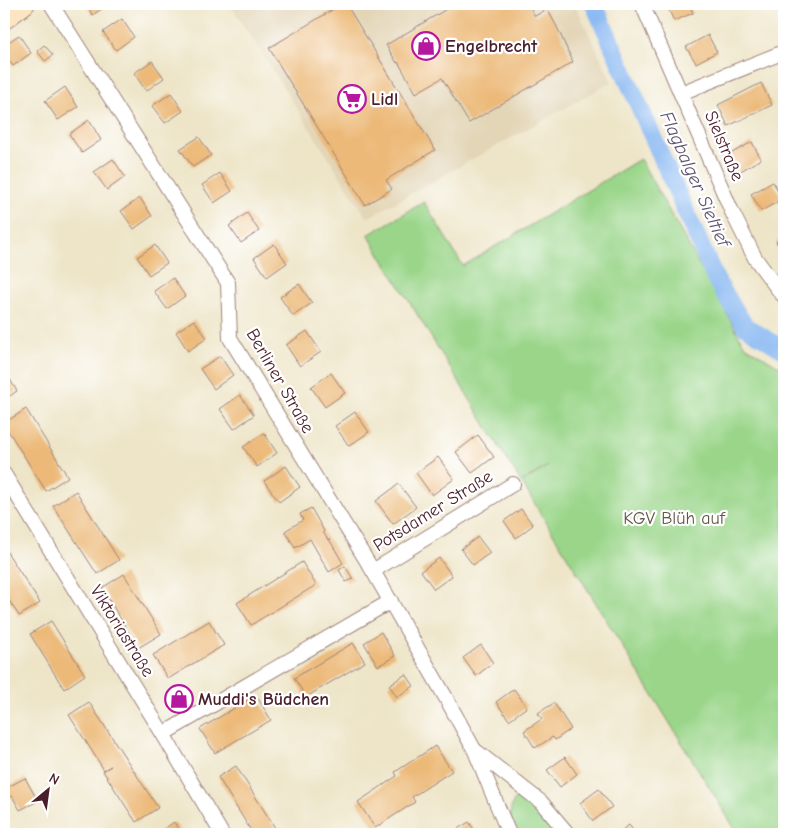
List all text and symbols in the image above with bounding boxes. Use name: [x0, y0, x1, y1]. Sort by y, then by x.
shop icon: Engelbrecht: [411, 31, 441, 61]
place label: Engelbrecht: [445, 36, 538, 57]
supermarket icon: Lidl: [337, 84, 367, 114]
place label: Lidl: [371, 89, 398, 110]
water label: Flagbalger Sieltief: [655, 108, 736, 252]
street label: Sielstraße: [700, 108, 748, 184]
street label: Berliner Straße: [242, 325, 318, 437]
street label: Potsdamer Straße: [369, 466, 497, 556]
park label: KGV Blüh auf: [623, 508, 726, 529]
street label: Viktoriastraße: [85, 581, 159, 681]
shop icon: Muddi's Büdchen: [164, 684, 194, 714]
place label: Muddi's Büdchen: [198, 689, 329, 710]
north arrow: [22, 766, 72, 816]
text: N: [46, 769, 62, 789]

